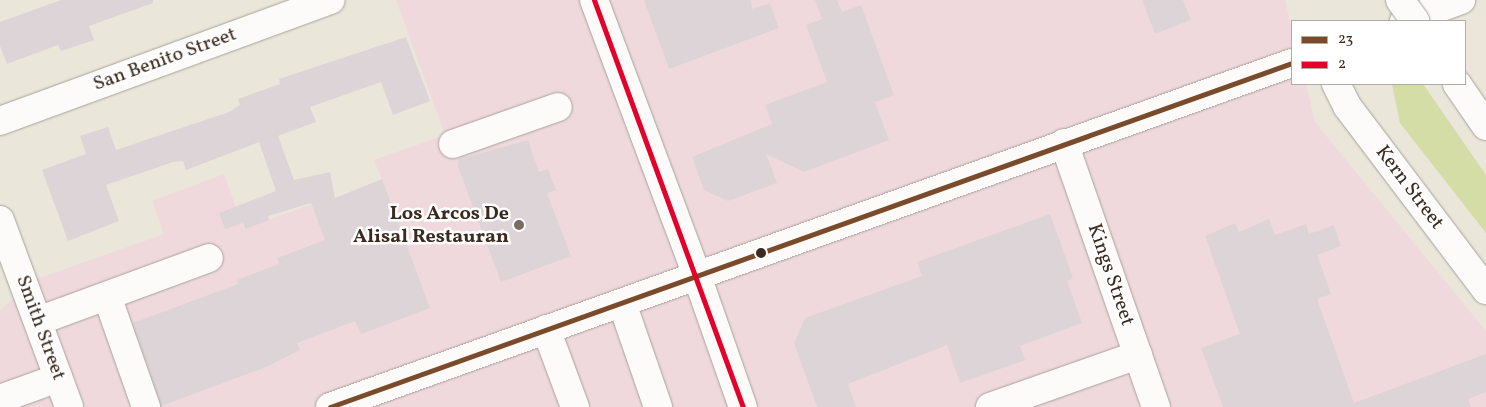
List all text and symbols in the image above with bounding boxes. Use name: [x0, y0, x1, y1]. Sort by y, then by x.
legend: [1291, 20, 1466, 85]
street label: San Benito Street: [90, 23, 240, 97]
text: 23: [1338, 29, 1353, 50]
text: 2: [1338, 54, 1346, 75]
street label: Kern Street: [1370, 141, 1448, 235]
place label: Los Arcos De Alisal Restauran: [353, 202, 509, 249]
marker: Los Arcos De Alisal Restauran: [513, 219, 525, 231]
street label: Kings Street: [1081, 221, 1139, 329]
unlabelled marker: [756, 248, 766, 258]
street label: Smith Street: [10, 272, 70, 384]

